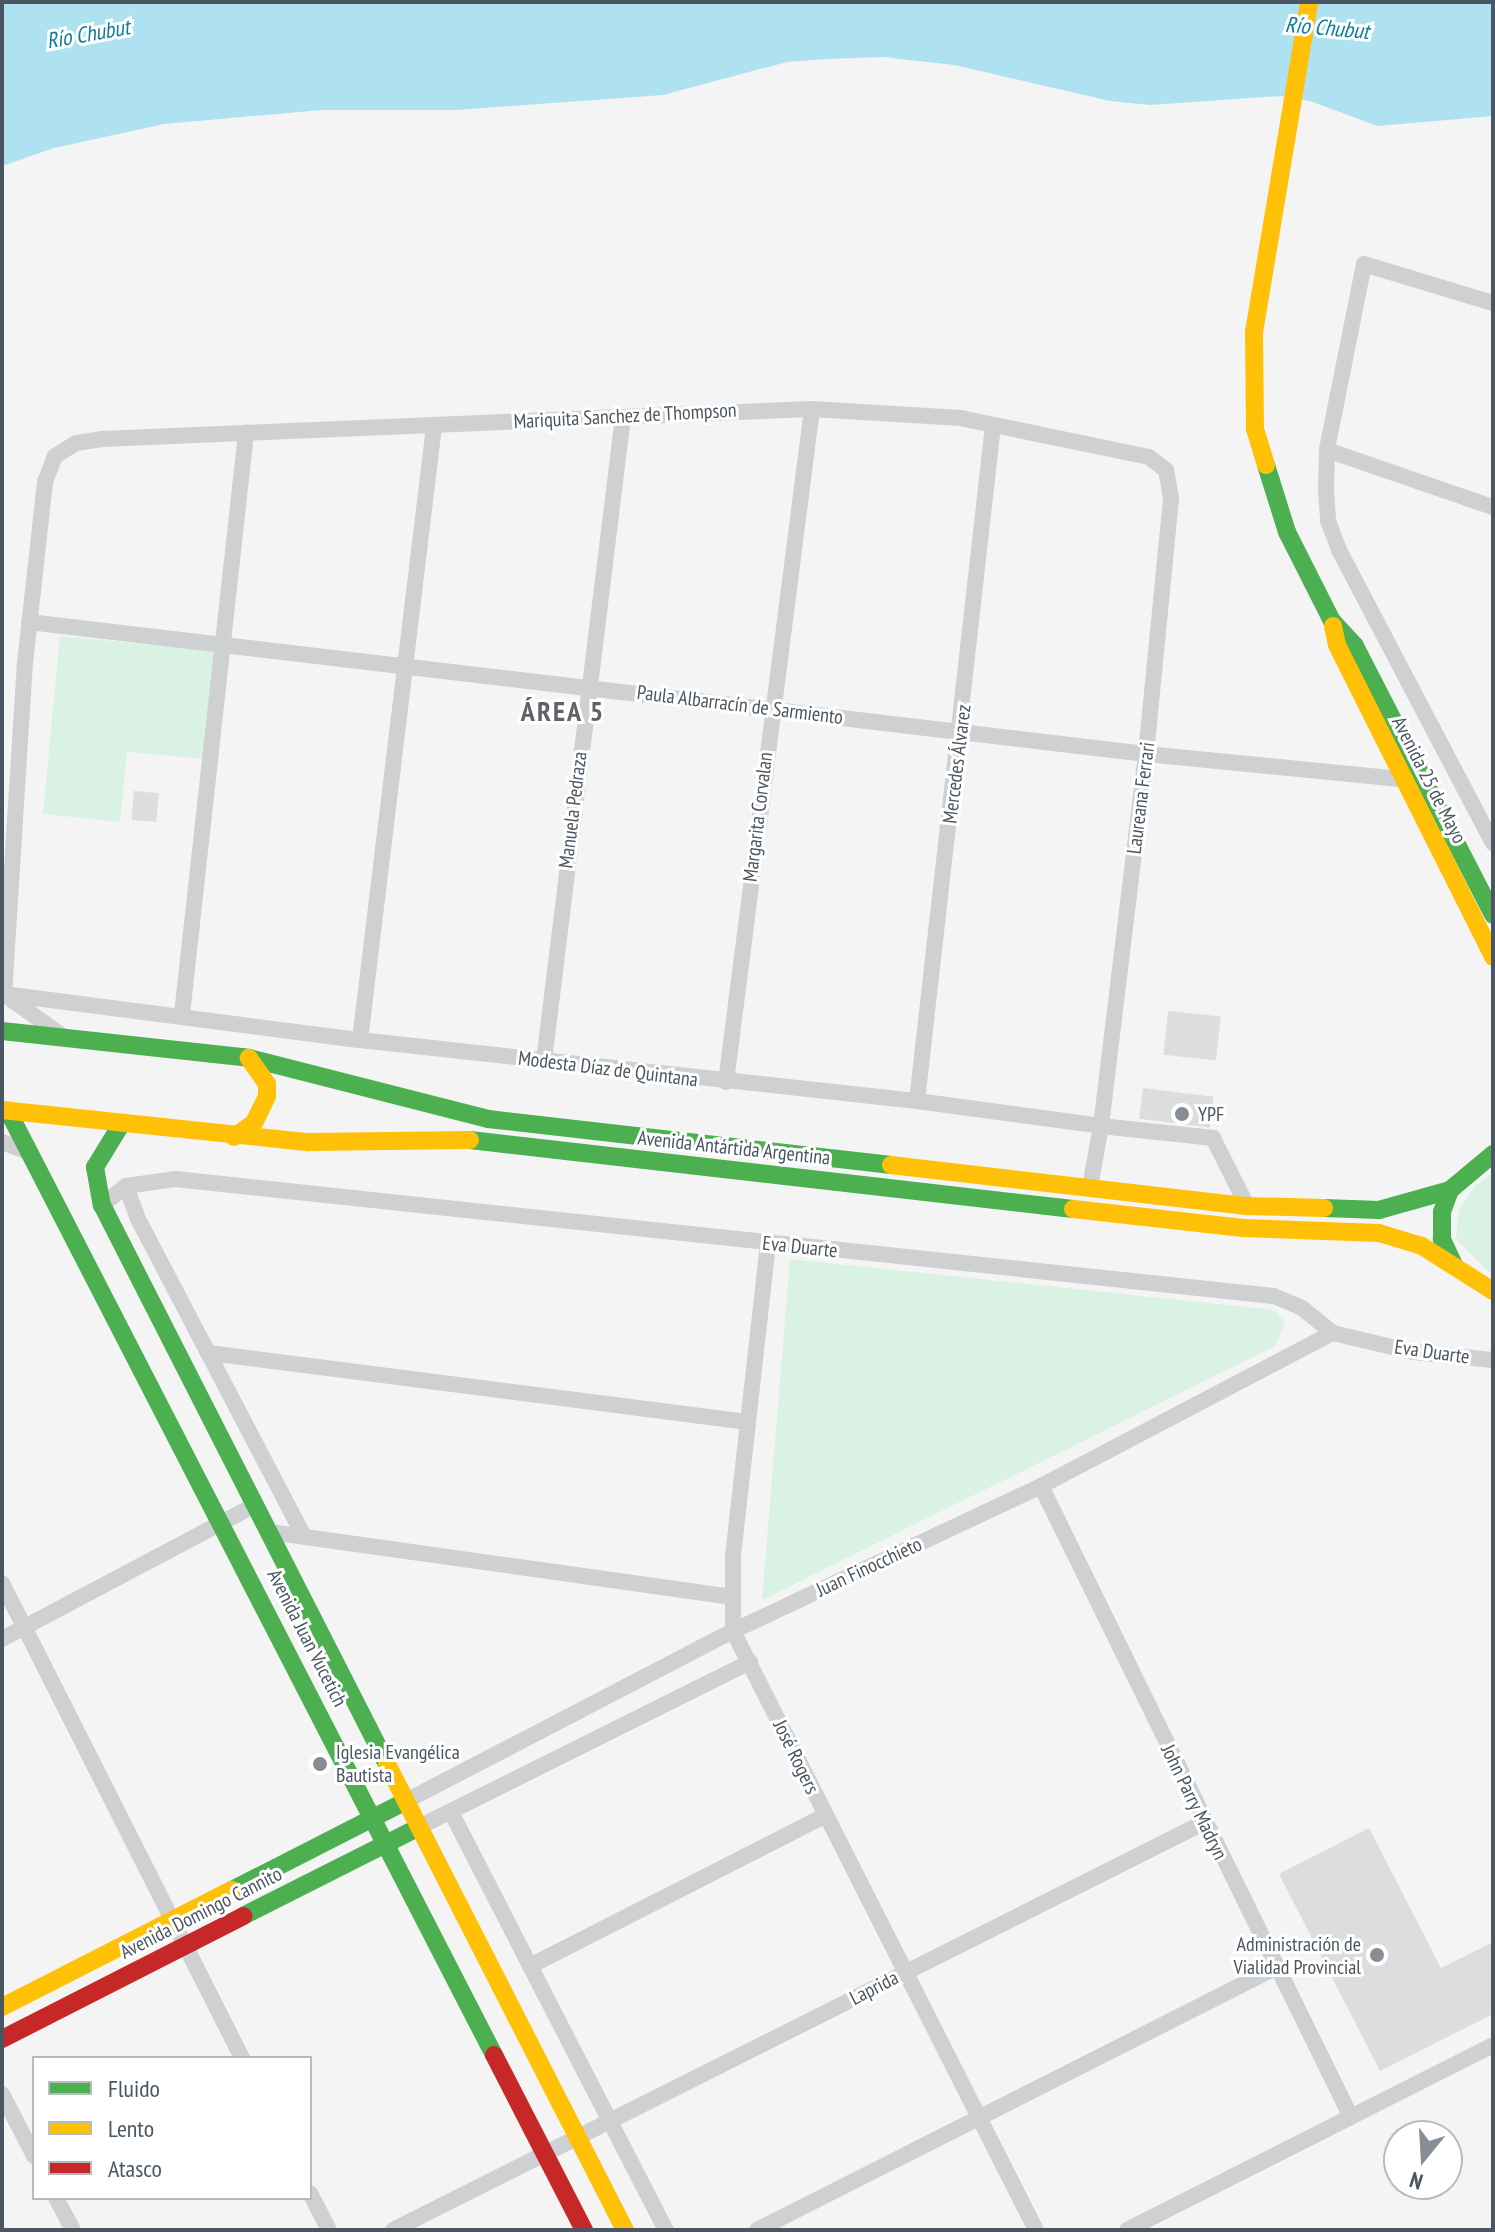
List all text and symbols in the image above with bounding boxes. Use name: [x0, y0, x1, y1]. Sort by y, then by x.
water label: Río Chubut: [1284, 11, 1370, 45]
water label: Río Chubut: [44, 14, 132, 54]
street label: Mariquita Sanchez de Thompson: [512, 398, 738, 434]
street label: Paula Albarracín de Sarmiento: [635, 680, 845, 730]
district label: ÁREA 5: [520, 694, 606, 728]
street label: Mercedes Álvarez: [938, 703, 976, 825]
street label: Avenida 25 de Mayo: [1387, 713, 1471, 847]
street label: Laureana Ferrari: [1122, 741, 1160, 855]
street label: Manuela Pedraza: [554, 750, 592, 870]
street label: Margarita Corvalan: [738, 751, 778, 883]
street label: Modesta Díaz de Quintana: [517, 1046, 699, 1092]
place label: YPF: [1198, 1102, 1224, 1126]
marker: YPF: [1173, 1105, 1191, 1123]
street label: Avenida Antártida Argentina: [636, 1126, 832, 1170]
street label: Eva Duarte: [761, 1231, 839, 1263]
street label: Eva Duarte: [1393, 1335, 1471, 1369]
street label: Juan Finocchieto: [812, 1532, 926, 1602]
street label: Avenida Juan Vucetich: [262, 1565, 352, 1711]
street label: José Rogers: [768, 1716, 824, 1798]
place label: Iglesia Evangélica Bautista: [336, 1740, 460, 1787]
street label: John Parry Madryn: [1156, 1740, 1232, 1864]
marker: Iglesia Evangélica Bautista: [311, 1755, 329, 1773]
street label: Avenida Domingo Cannito: [116, 1862, 286, 1964]
place label: Administración de Vialidad Provincial: [1233, 1932, 1361, 1979]
marker: Administración de Vialidad Provincial: [1368, 1946, 1386, 1964]
street label: Laprida: [846, 1966, 902, 2010]
legend: [32, 2056, 312, 2200]
text: Fluido: [108, 2073, 160, 2104]
text: Lento: [108, 2113, 154, 2144]
north arrow: [1383, 2120, 1463, 2200]
text: Atasco: [108, 2153, 162, 2184]
text: N: [1406, 2166, 1426, 2196]

